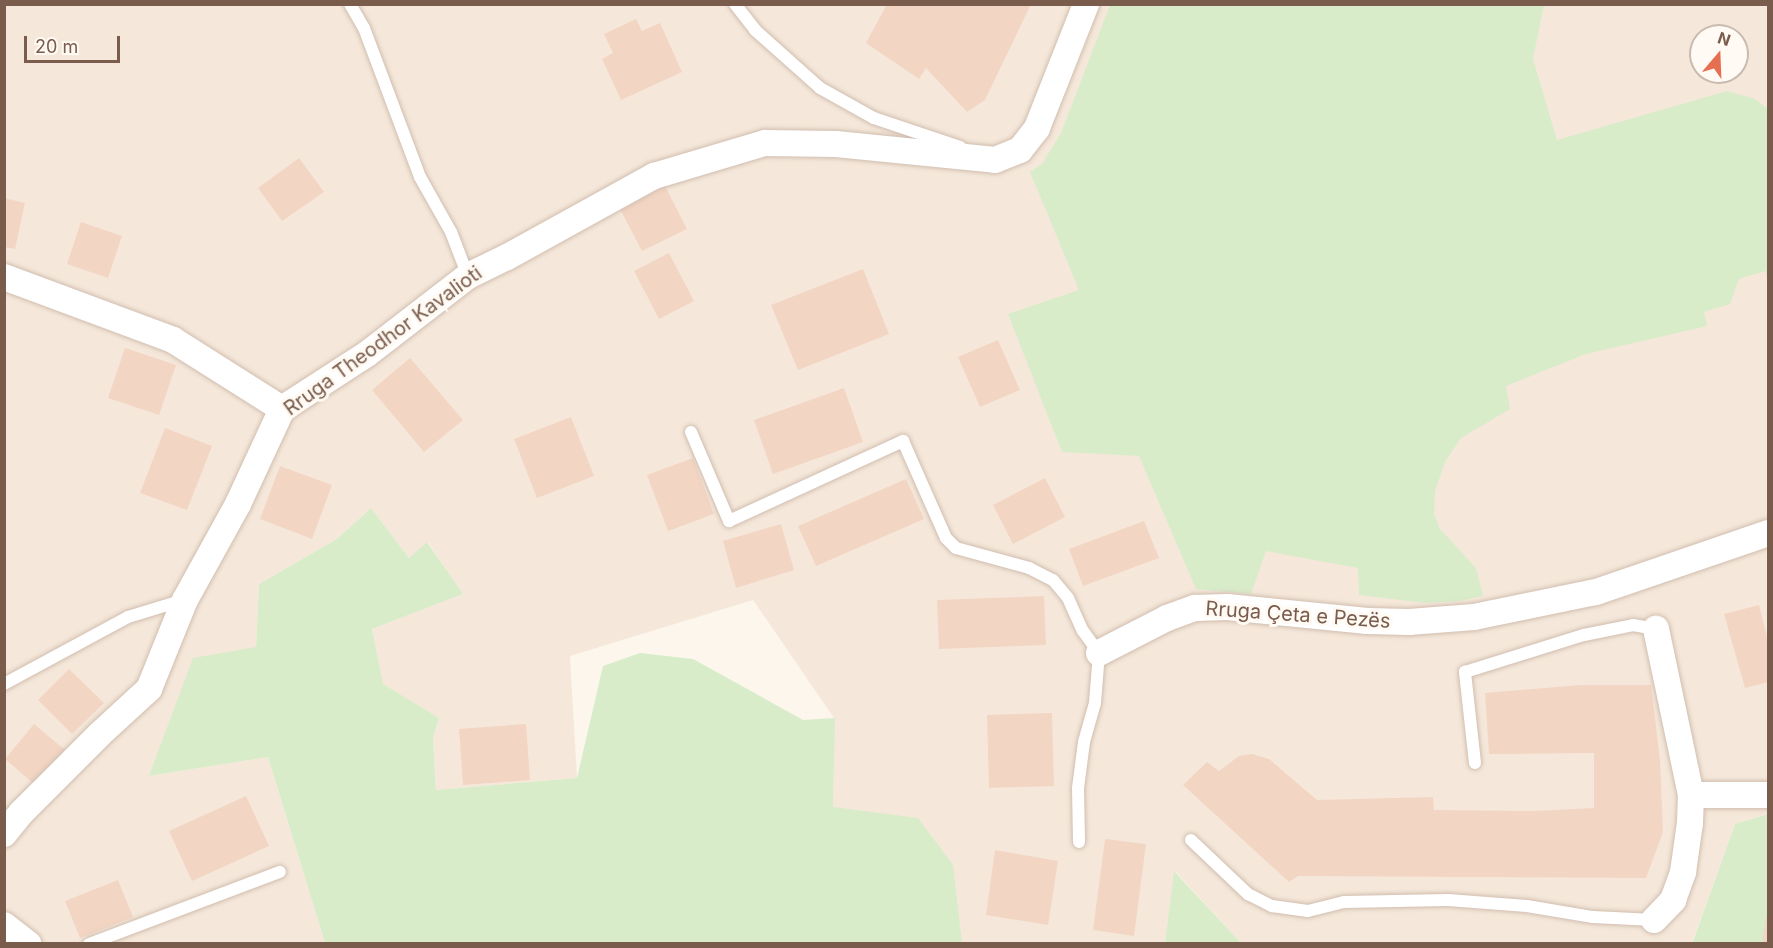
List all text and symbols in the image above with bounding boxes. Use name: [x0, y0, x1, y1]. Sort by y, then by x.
scale bar: [27, 24, 123, 62]
north arrow: [1689, 24, 1749, 84]
text: N: [1715, 27, 1733, 50]
text: 20 m: [35, 36, 78, 57]
street label: Rruga Theodhor Kavalioti: [279, 261, 487, 421]
street label: Rruga Çeta e Pezës: [1205, 597, 1391, 633]

